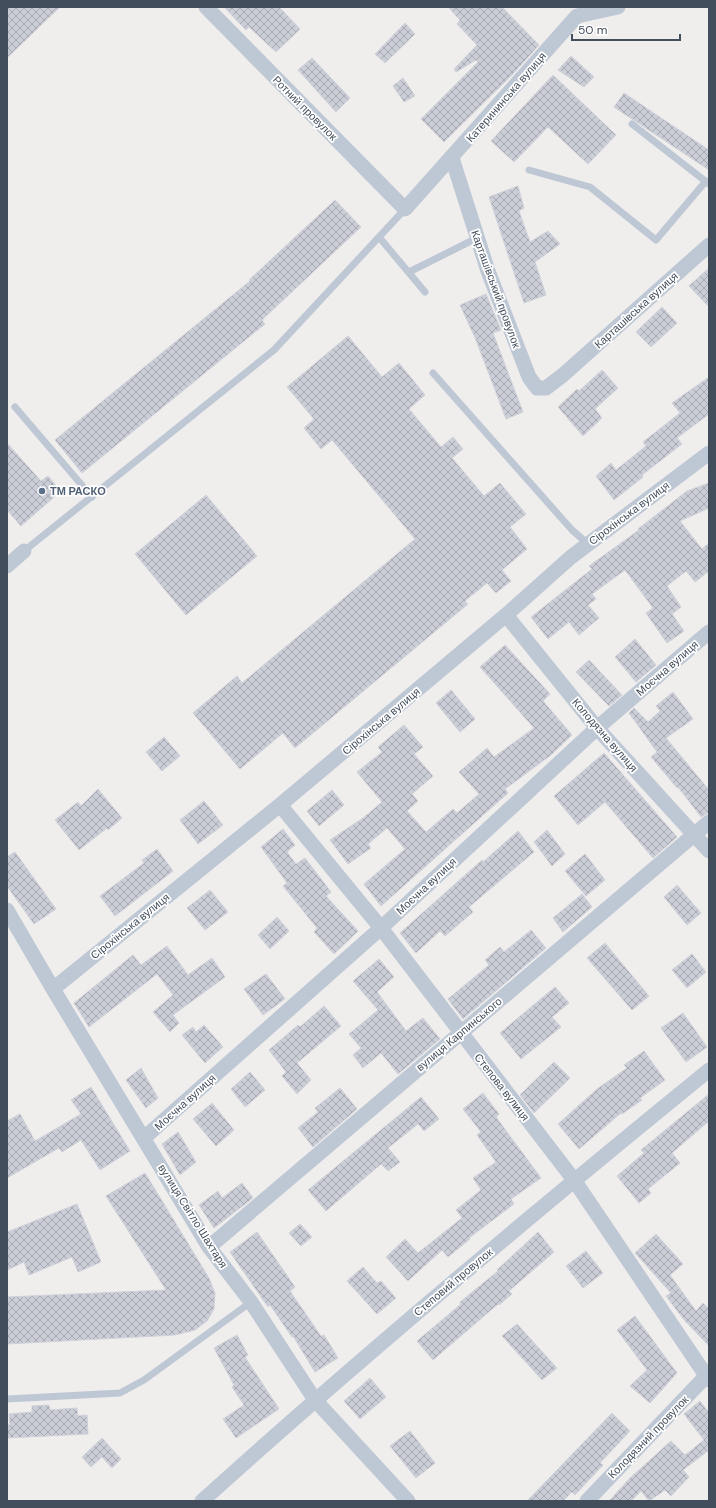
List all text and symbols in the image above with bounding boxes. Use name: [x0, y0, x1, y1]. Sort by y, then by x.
scale bar: [572, 16, 680, 42]
text: 50 m: [578, 22, 607, 38]
street label: Катерининська вулиця: [463, 49, 549, 145]
street label: Ротний провулок: [270, 73, 340, 143]
street label: Карташівський провулок: [468, 228, 524, 350]
street label: Карташівська вулиця: [591, 269, 681, 351]
street label: Сірохінська вулиця: [586, 478, 672, 548]
place label: ТМ РАСКО: [50, 484, 106, 498]
marker: ТМ РАСКО: [37, 486, 47, 496]
street label: Моєчна вулиця: [633, 637, 701, 699]
street label: Сірохінська вулиця: [339, 684, 423, 758]
street label: Колодязна вулиця: [569, 695, 641, 775]
street label: Моєчна вулиця: [393, 854, 459, 918]
street label: Сірохінська вулиця: [88, 890, 172, 962]
street label: вулиця Карпинського: [413, 994, 505, 1074]
street label: Степова вулиця: [471, 1051, 533, 1123]
street label: Моєчна вулиця: [152, 1071, 219, 1133]
street label: вулиця Світло Шахтаря: [155, 1162, 231, 1271]
street label: Степовий провулок: [411, 1245, 495, 1319]
street label: Колодязний провулок: [605, 1392, 691, 1481]

